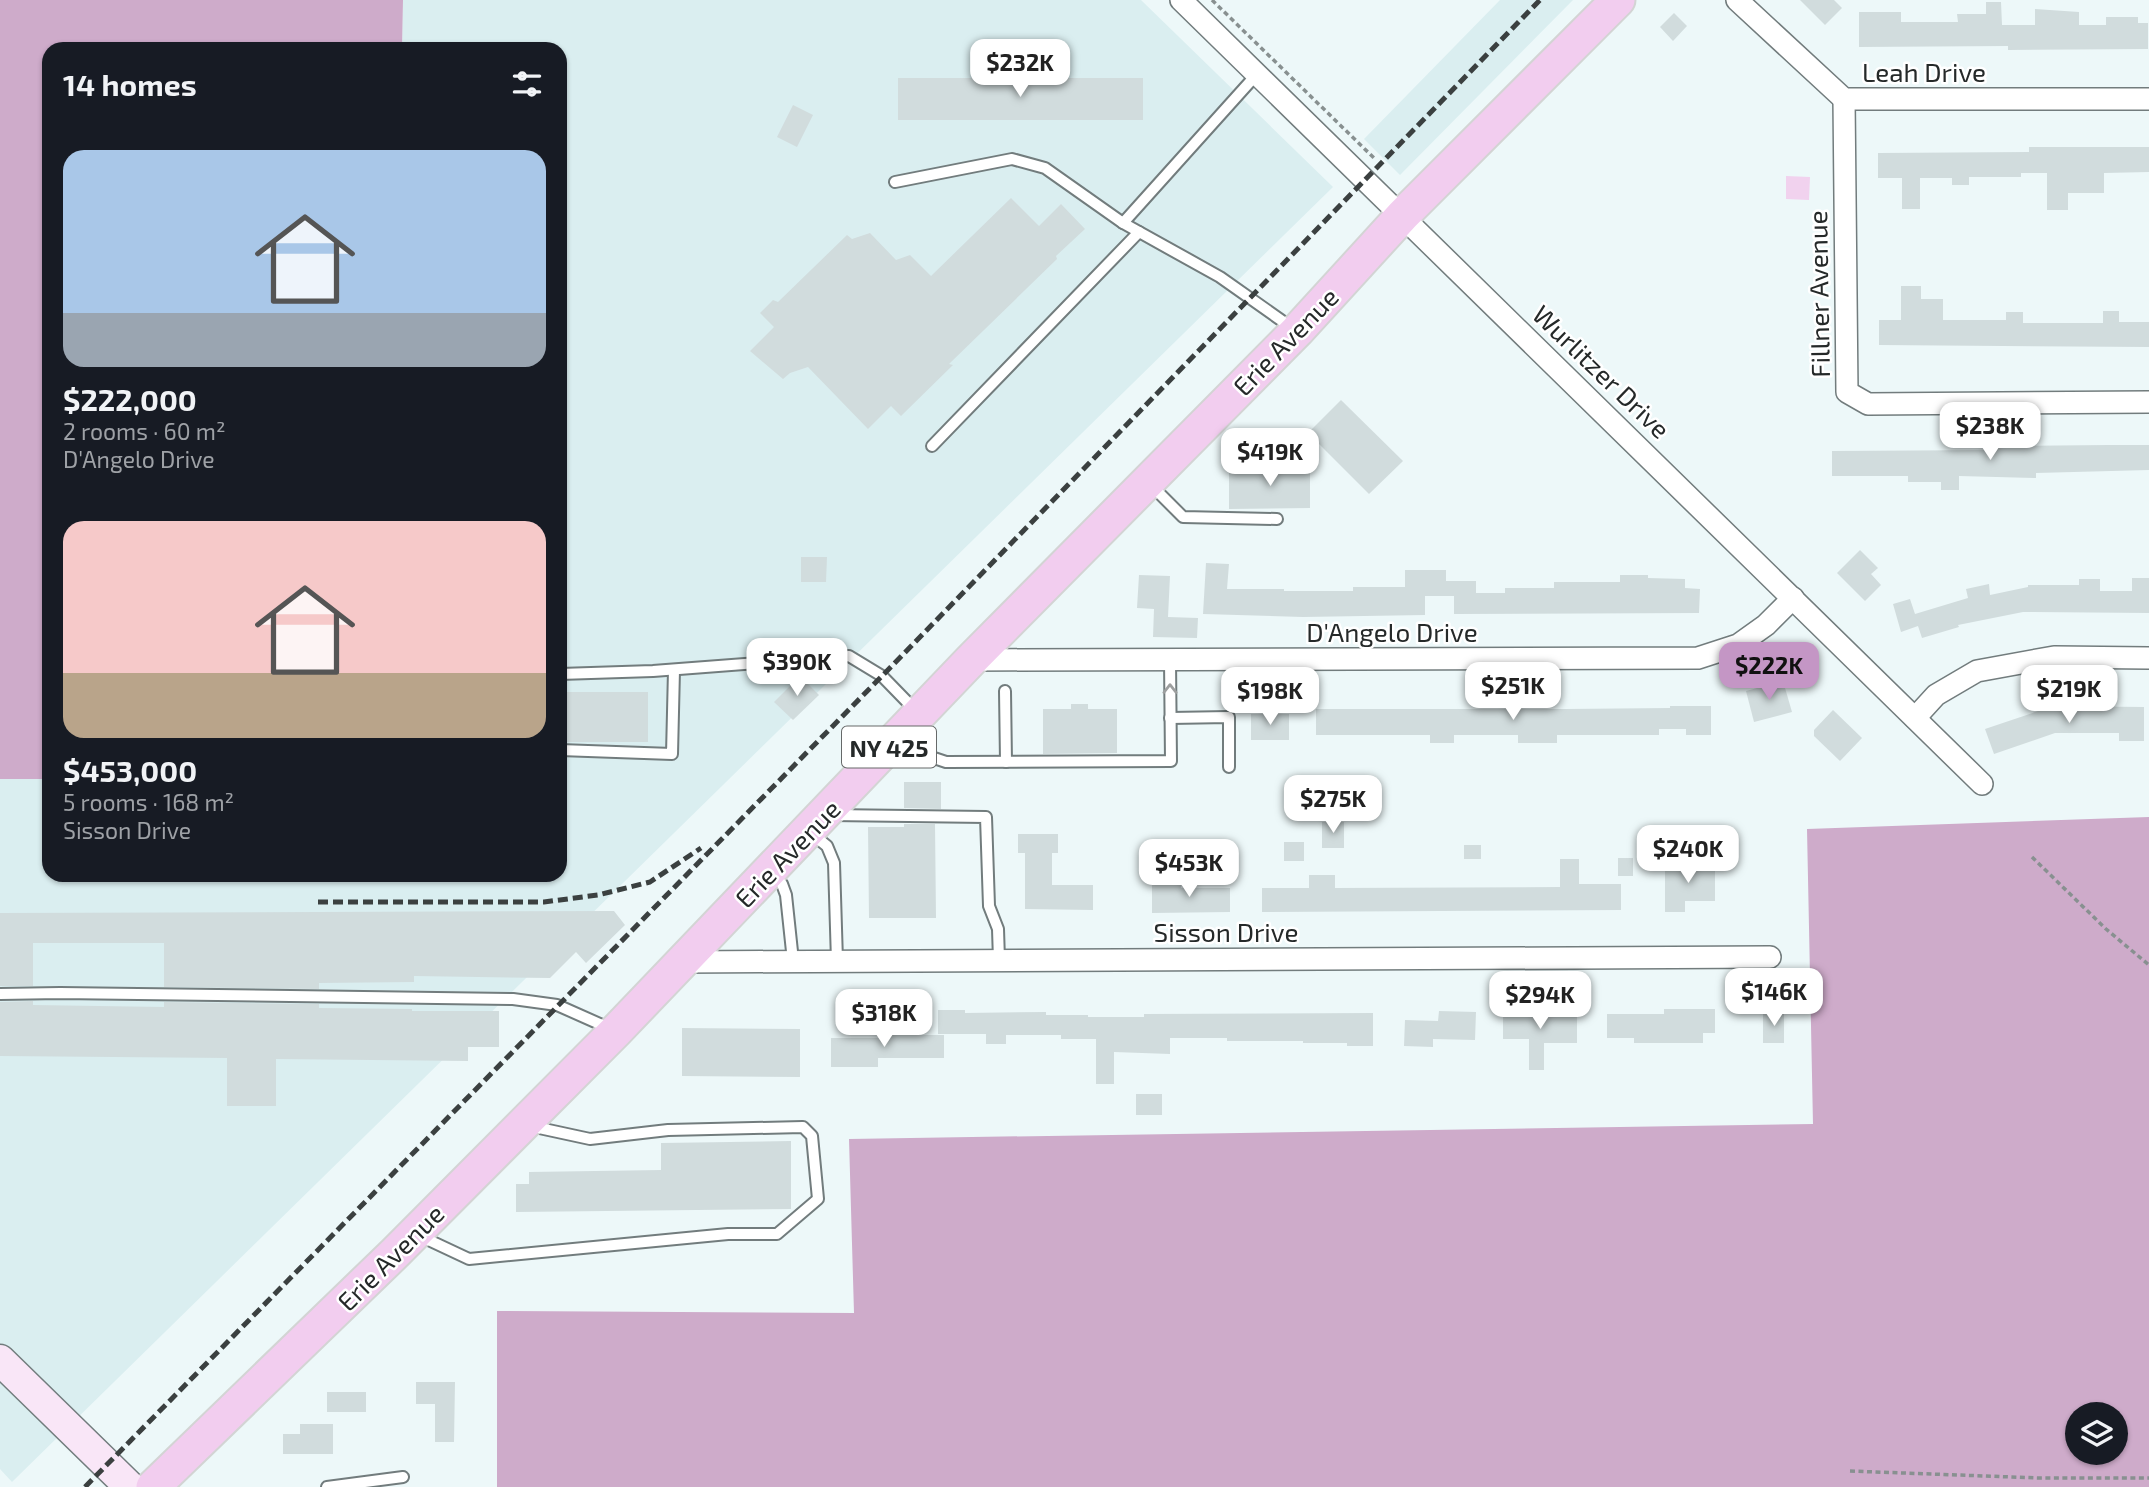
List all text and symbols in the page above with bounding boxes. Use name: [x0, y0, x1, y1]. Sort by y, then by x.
pin: $232K: [971, 40, 1069, 99]
text: $232K: [986, 48, 1054, 76]
street label: Leah Drive: [1862, 56, 1986, 87]
icon: filters: [508, 65, 546, 103]
text: 14 homes: [63, 66, 197, 102]
icon: home: [242, 196, 368, 322]
street label: Fillner Avenue: [1801, 210, 1835, 378]
street label: Erie Avenue: [1226, 281, 1344, 401]
street label: Wurlitzer Drive: [1527, 298, 1677, 444]
text: $222,000: [63, 381, 197, 417]
pin: $238K: [1941, 402, 2039, 462]
text: $238K: [1956, 411, 2024, 439]
text: 2 rooms · 60 m²: [63, 417, 225, 445]
pin: $419K: [1221, 428, 1319, 488]
text: $419K: [1237, 437, 1303, 465]
text: D'Angelo Drive: [63, 445, 215, 473]
icon: home: [242, 567, 368, 693]
street label: D'Angelo Drive: [1306, 616, 1478, 647]
pin: $390K: [748, 638, 846, 698]
pin: $222K: [1720, 642, 1818, 702]
text: $390K: [762, 647, 832, 675]
text: $222K: [1735, 651, 1803, 679]
pin: $251K: [1464, 662, 1562, 722]
pin: $219K: [2020, 666, 2118, 725]
pin: $198K: [1221, 668, 1319, 727]
text: $251K: [1481, 671, 1545, 699]
text: $219K: [2037, 674, 2101, 702]
text: $198K: [1237, 676, 1303, 704]
one-way arrow: [1162, 683, 1178, 693]
road number: NY 425: [842, 726, 936, 768]
text: $453,000: [63, 752, 197, 788]
pin: $275K: [1284, 776, 1382, 835]
text: $275K: [1300, 784, 1366, 812]
text: 5 rooms · 168 m²: [63, 788, 234, 816]
street label: Erie Avenue: [728, 793, 846, 913]
text: Sisson Drive: [63, 816, 191, 844]
pin: $240K: [1639, 826, 1737, 885]
text: $240K: [1653, 834, 1723, 862]
pin: $453K: [1140, 839, 1238, 899]
text: $453K: [1155, 848, 1223, 876]
street label: Sisson Drive: [1154, 916, 1298, 947]
pin: $146K: [1725, 968, 1823, 1028]
pin: $294K: [1491, 972, 1589, 1031]
text: $146K: [1741, 977, 1807, 1005]
text: $294K: [1505, 980, 1575, 1008]
pin: $318K: [835, 990, 933, 1049]
text: $318K: [851, 998, 917, 1026]
street label: Erie Avenue: [330, 1197, 450, 1317]
map controls: [2065, 1402, 2128, 1465]
button: layers: [2065, 1402, 2128, 1465]

